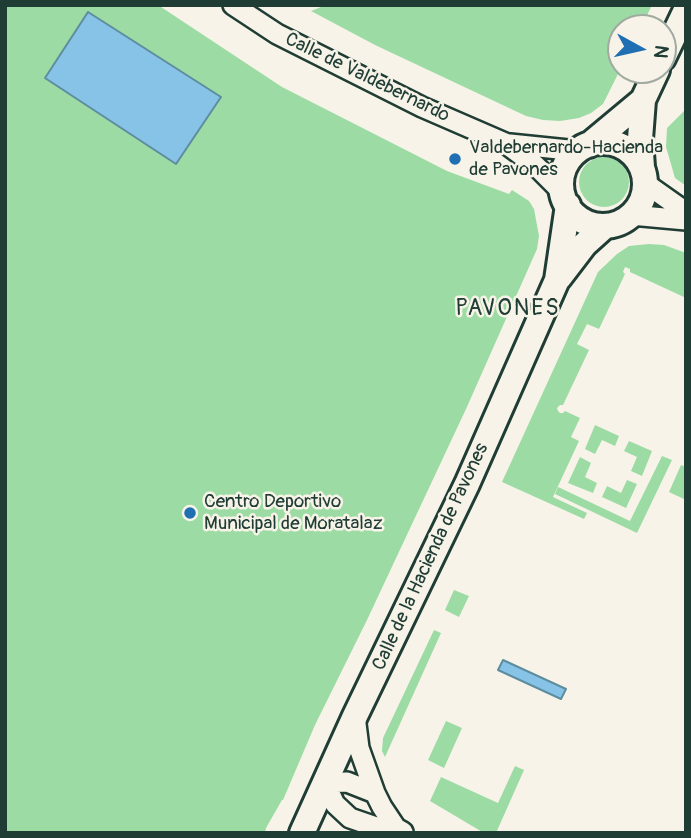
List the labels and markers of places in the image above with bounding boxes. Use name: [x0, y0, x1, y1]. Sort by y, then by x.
place label: Valdebernardo-Hacienda de Pavones: [469, 137, 663, 181]
marker: Valdebernardo-Hacienda de Pavones: [447, 151, 463, 167]
place label: Centro Deportivo Municipal de Moratalaz: [204, 491, 383, 535]
marker: Centro Deportivo Municipal de Moratalaz: [182, 505, 198, 521]

